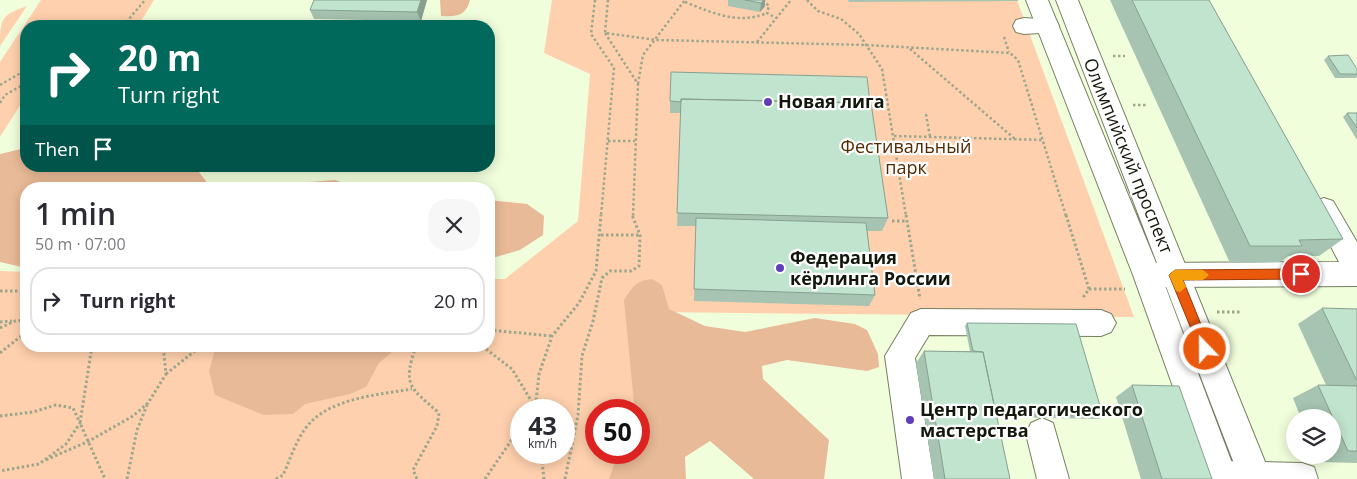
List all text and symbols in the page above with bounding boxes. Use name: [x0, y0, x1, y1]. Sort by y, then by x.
text: 20 m: [118, 34, 201, 81]
icon: right: [35, 40, 100, 105]
street label: Олимпийский проспект: [1079, 54, 1179, 258]
text: Turn right: [118, 79, 220, 109]
place label: Новая лига: [778, 89, 885, 113]
marker: Новая лига: [762, 96, 774, 108]
park label: Фестивальный парк: [841, 134, 971, 179]
icon: arrive: [89, 135, 117, 163]
text: Then: [35, 136, 79, 162]
text: 1 min: [35, 193, 116, 234]
button: close: [428, 199, 480, 251]
text: 50 m · 07:00: [35, 233, 126, 255]
place label: Федерация кёрлинга России: [790, 245, 951, 290]
pin: [1280, 253, 1322, 295]
icon: arrive: [1287, 260, 1315, 288]
marker: Федерация кёрлинга России: [774, 262, 786, 274]
icon: right: [37, 287, 65, 315]
text: Turn right: [80, 288, 175, 314]
text: 20 m: [434, 288, 478, 314]
position arrow: [1178, 322, 1230, 374]
place label: Центр педагогического мастерства: [920, 397, 1143, 442]
speed limit sign: 50: [585, 399, 650, 464]
text: 43: [528, 408, 557, 442]
map controls: [1286, 409, 1341, 464]
button: layers: [1286, 409, 1341, 464]
marker: Центр педагогического мастерства: [904, 414, 916, 426]
text: km/h: [528, 435, 557, 452]

